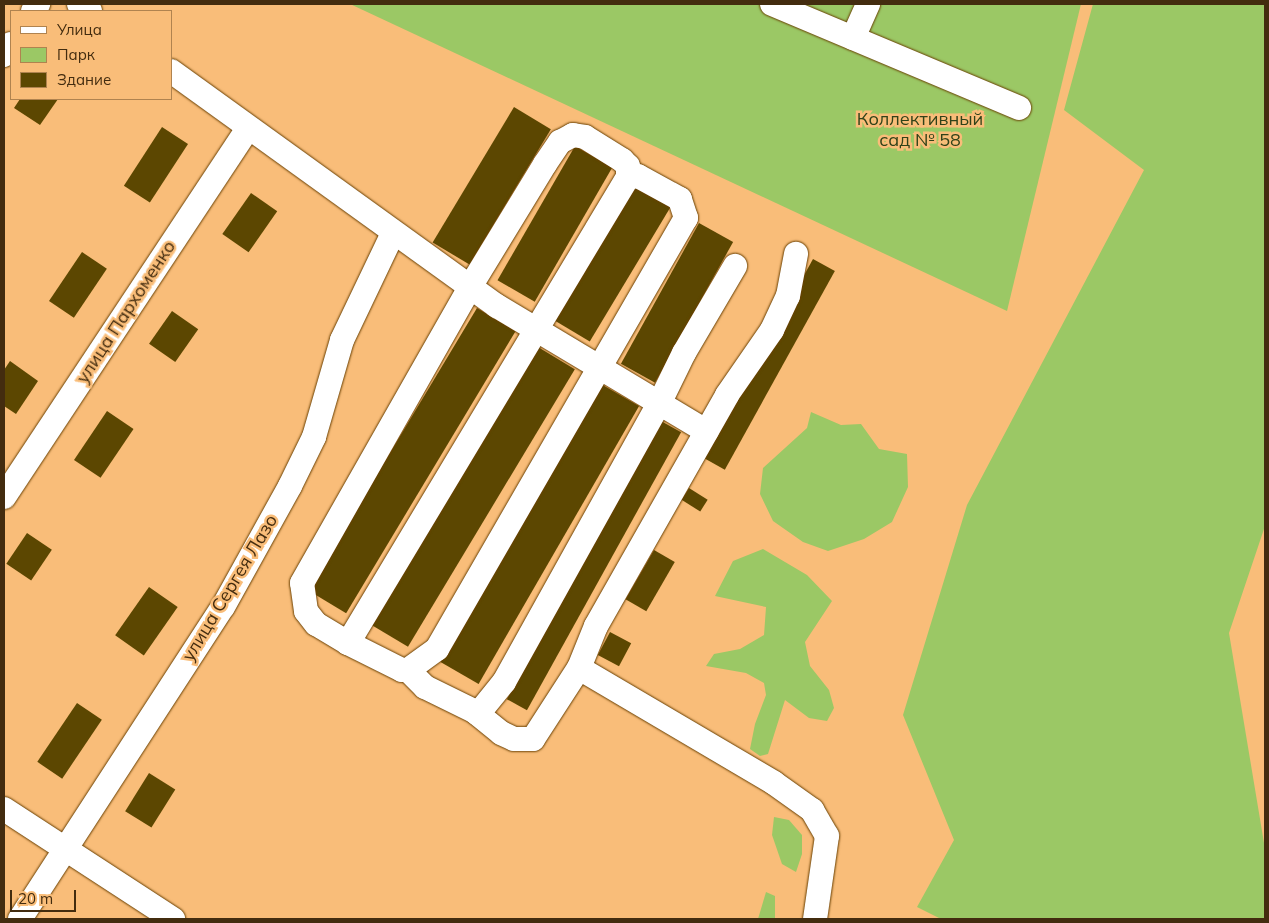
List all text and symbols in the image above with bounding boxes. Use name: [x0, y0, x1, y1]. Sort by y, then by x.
legend: [10, 10, 172, 100]
text: Улица: [57, 20, 102, 39]
text: Парк: [57, 45, 95, 64]
text: Здание: [57, 70, 111, 89]
park label: Коллективный сад № 58: [857, 109, 983, 152]
street label: улица Пархоменко: [72, 237, 180, 387]
street label: улица Сергея Лазо: [178, 511, 282, 665]
scale bar: [12, 880, 79, 912]
text: 20 m: [18, 889, 53, 908]

